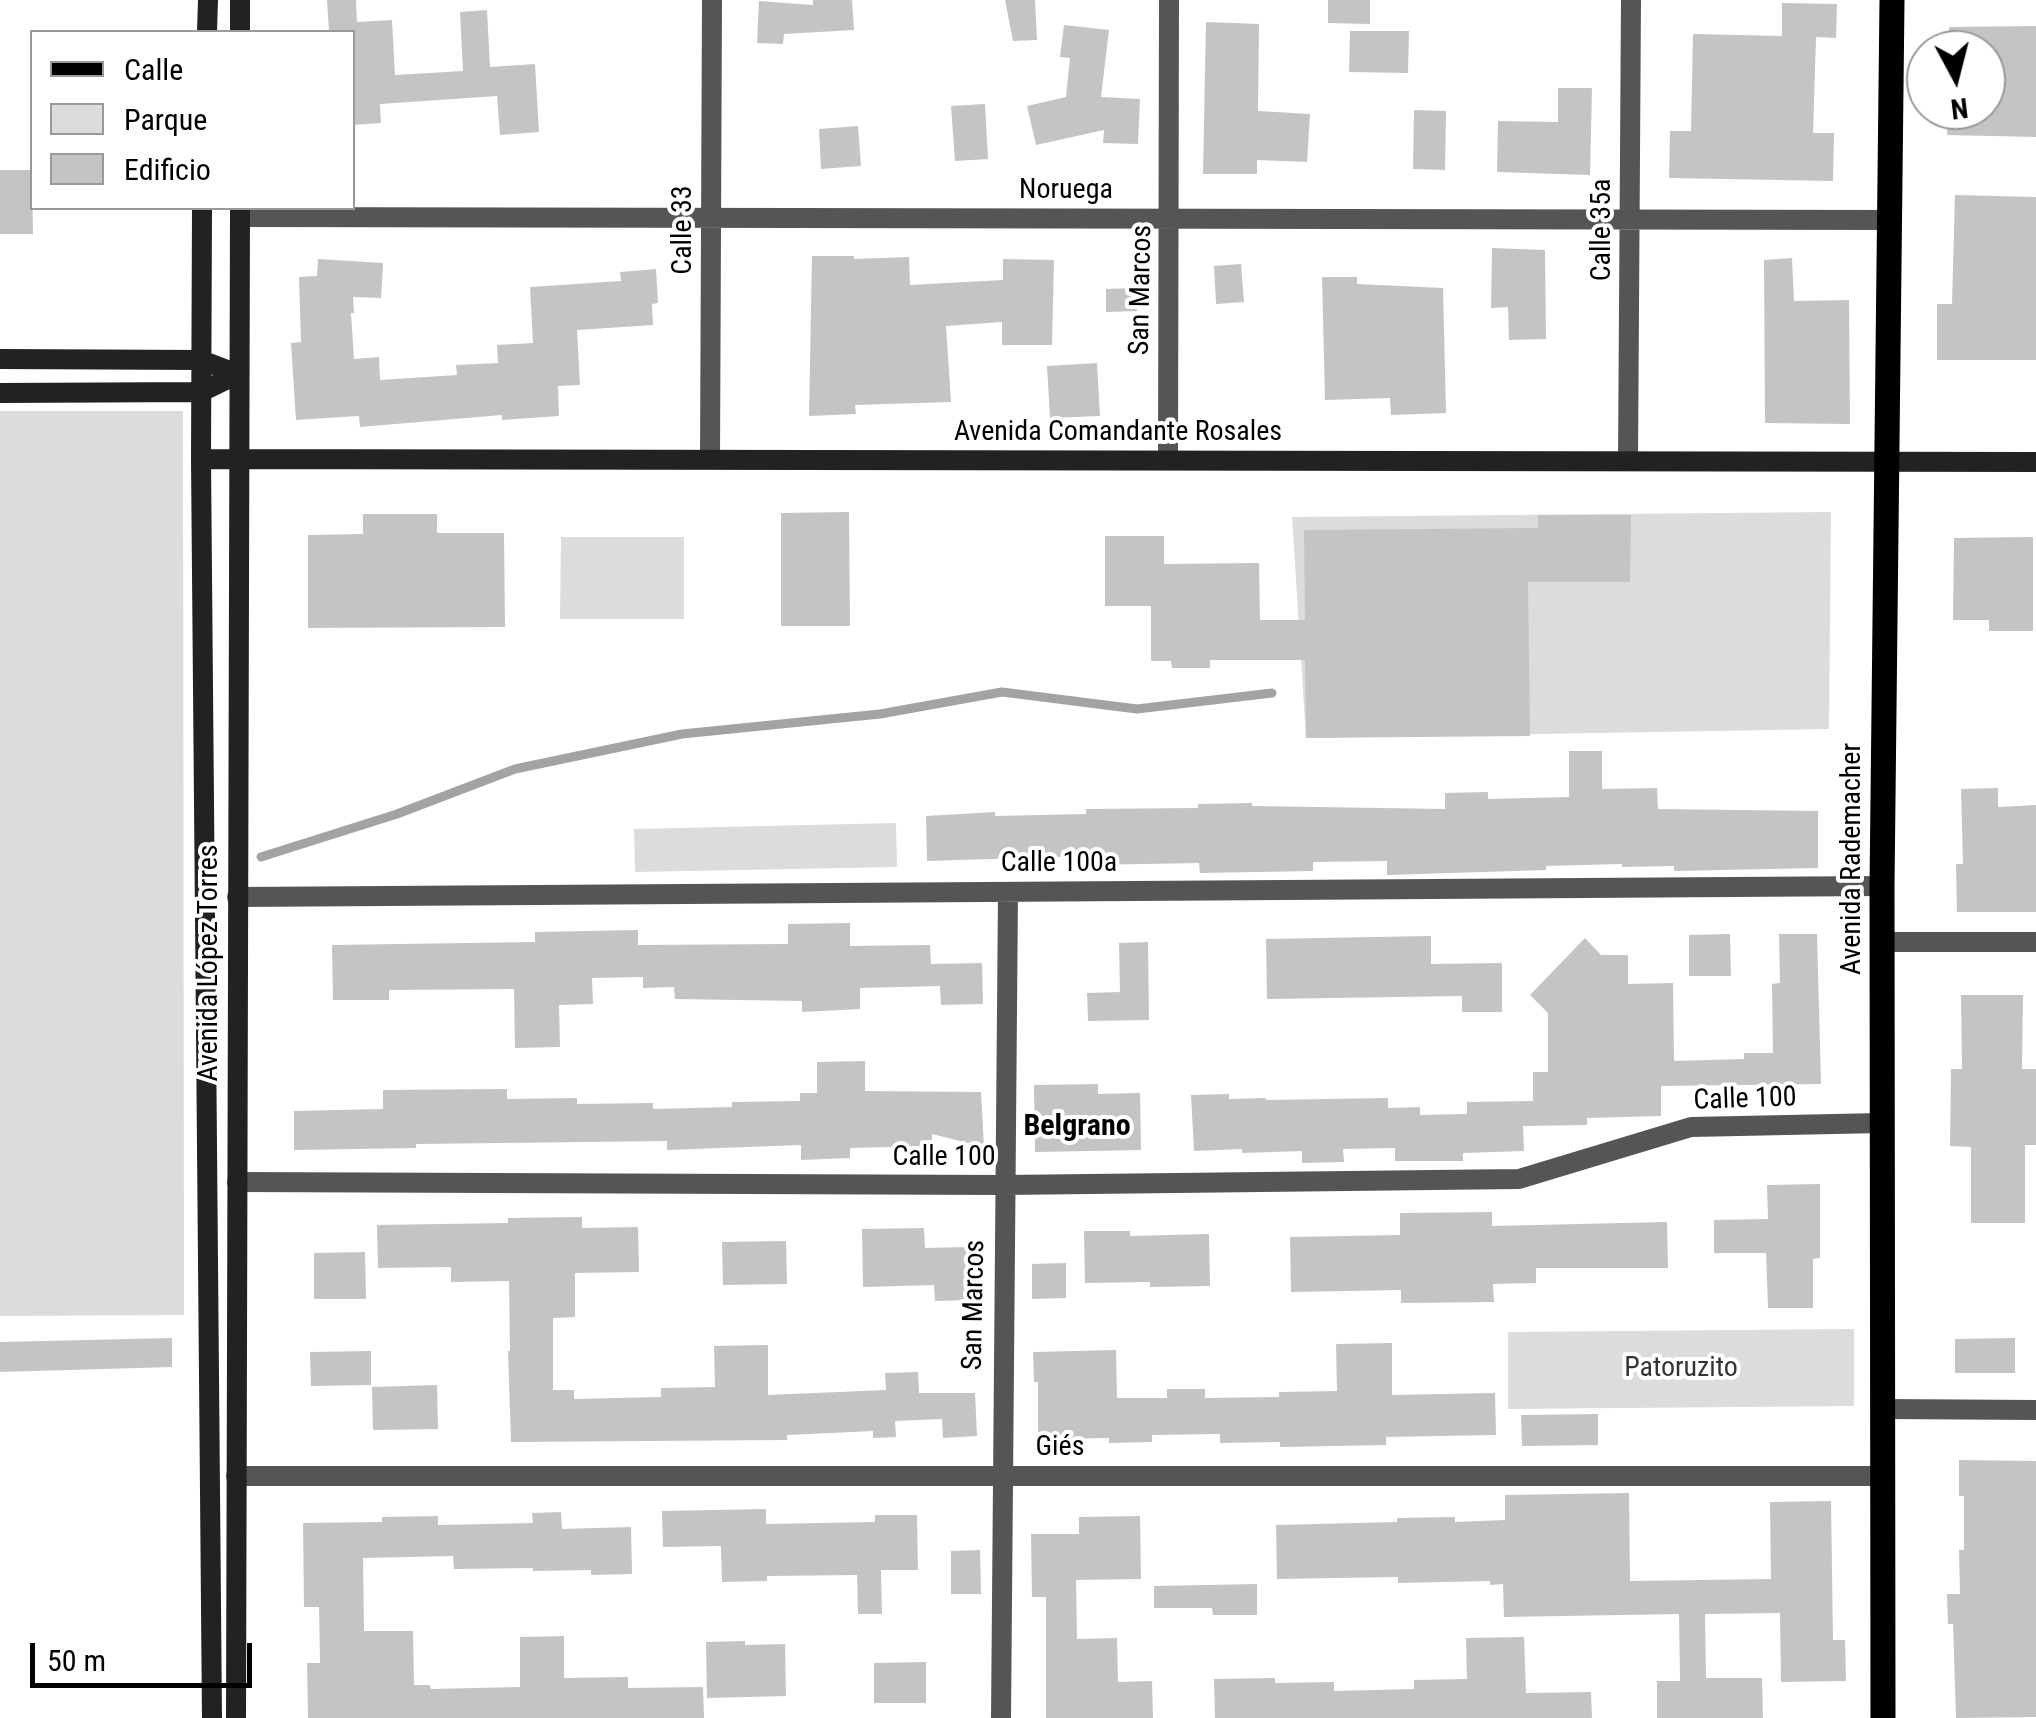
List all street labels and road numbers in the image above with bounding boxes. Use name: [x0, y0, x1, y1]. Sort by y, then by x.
street label: Noruega: [1019, 174, 1113, 208]
street label: Calle 35a: [1586, 179, 1620, 281]
street label: Calle 33: [667, 185, 701, 275]
street label: San Marcos: [1124, 224, 1160, 356]
street label: Avenida Comandante Rosales: [954, 416, 1282, 450]
street label: Avenida Rademacher: [1836, 743, 1870, 975]
street label: Avenida López Torres: [193, 844, 227, 1082]
street label: Calle 100a: [1001, 847, 1117, 881]
street label: Calle 100: [1693, 1081, 1797, 1119]
street label: Calle 100: [892, 1141, 996, 1175]
street label: San Marcos: [957, 1239, 993, 1371]
street label: Giés: [1036, 1431, 1084, 1465]

